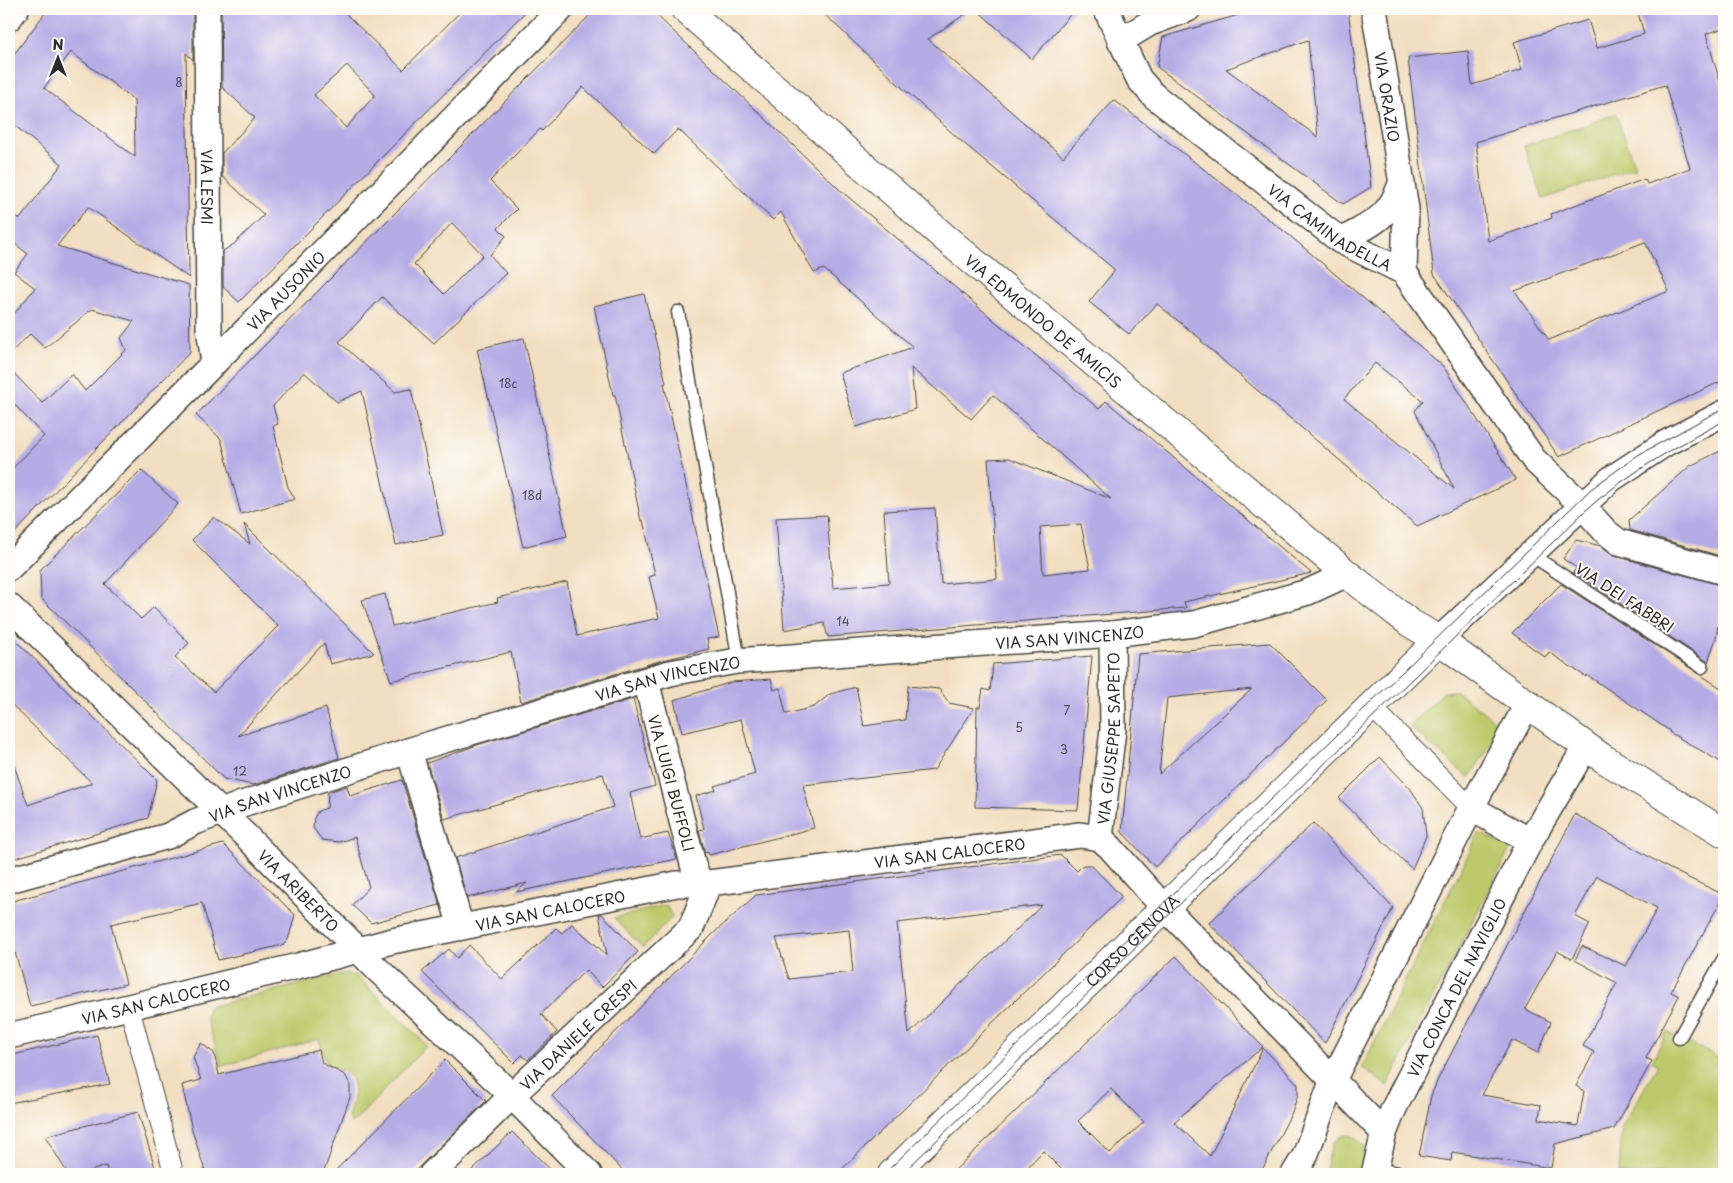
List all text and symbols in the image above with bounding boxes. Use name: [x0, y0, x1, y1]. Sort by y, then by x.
north arrow: [32, 32, 82, 82]
text: N: [52, 34, 64, 55]
street label: VIA ORAZIO: [1369, 50, 1407, 144]
house number: 8: [175, 73, 183, 91]
street label: VIA LESMI: [196, 149, 220, 225]
street label: VIA CAMINADELLA: [1264, 177, 1396, 276]
street label: VIA AUSONIO: [241, 245, 330, 335]
street label: VIA EDMONDO DE AMICIS: [960, 248, 1127, 393]
house number: 18c: [499, 374, 518, 392]
house number: 18d: [522, 486, 542, 504]
street label: VIA DEI FABBRI: [1571, 556, 1679, 638]
house number: 14: [836, 612, 850, 630]
street label: VIA SAN VINCENZO: [995, 619, 1145, 654]
street label: VIA SAN VINCENZO: [592, 649, 742, 706]
street label: VIA GIUSEPPE SAPETO: [1090, 652, 1125, 826]
house number: 7: [1064, 701, 1071, 719]
street label: VIA LUIGI BUFFOLI: [643, 712, 701, 854]
house number: 5: [1015, 718, 1023, 736]
house number: 3: [1060, 740, 1068, 758]
street label: VIA SAN VINCENZO: [205, 759, 354, 827]
house number: 12: [233, 762, 247, 780]
street label: VIA SAN CALOCERO: [873, 831, 1027, 873]
street label: VIA ARIBERTO: [253, 844, 345, 936]
street label: VIA SAN CALOCERO: [473, 883, 627, 936]
street label: CORSO GENOVA: [1079, 889, 1184, 991]
street label: VIA CONCA DEL NAVIGLIO: [1400, 893, 1511, 1081]
street label: VIA SAN CALOCERO: [79, 971, 232, 1030]
street label: VIA DANIELE CRESPI: [514, 973, 641, 1095]

